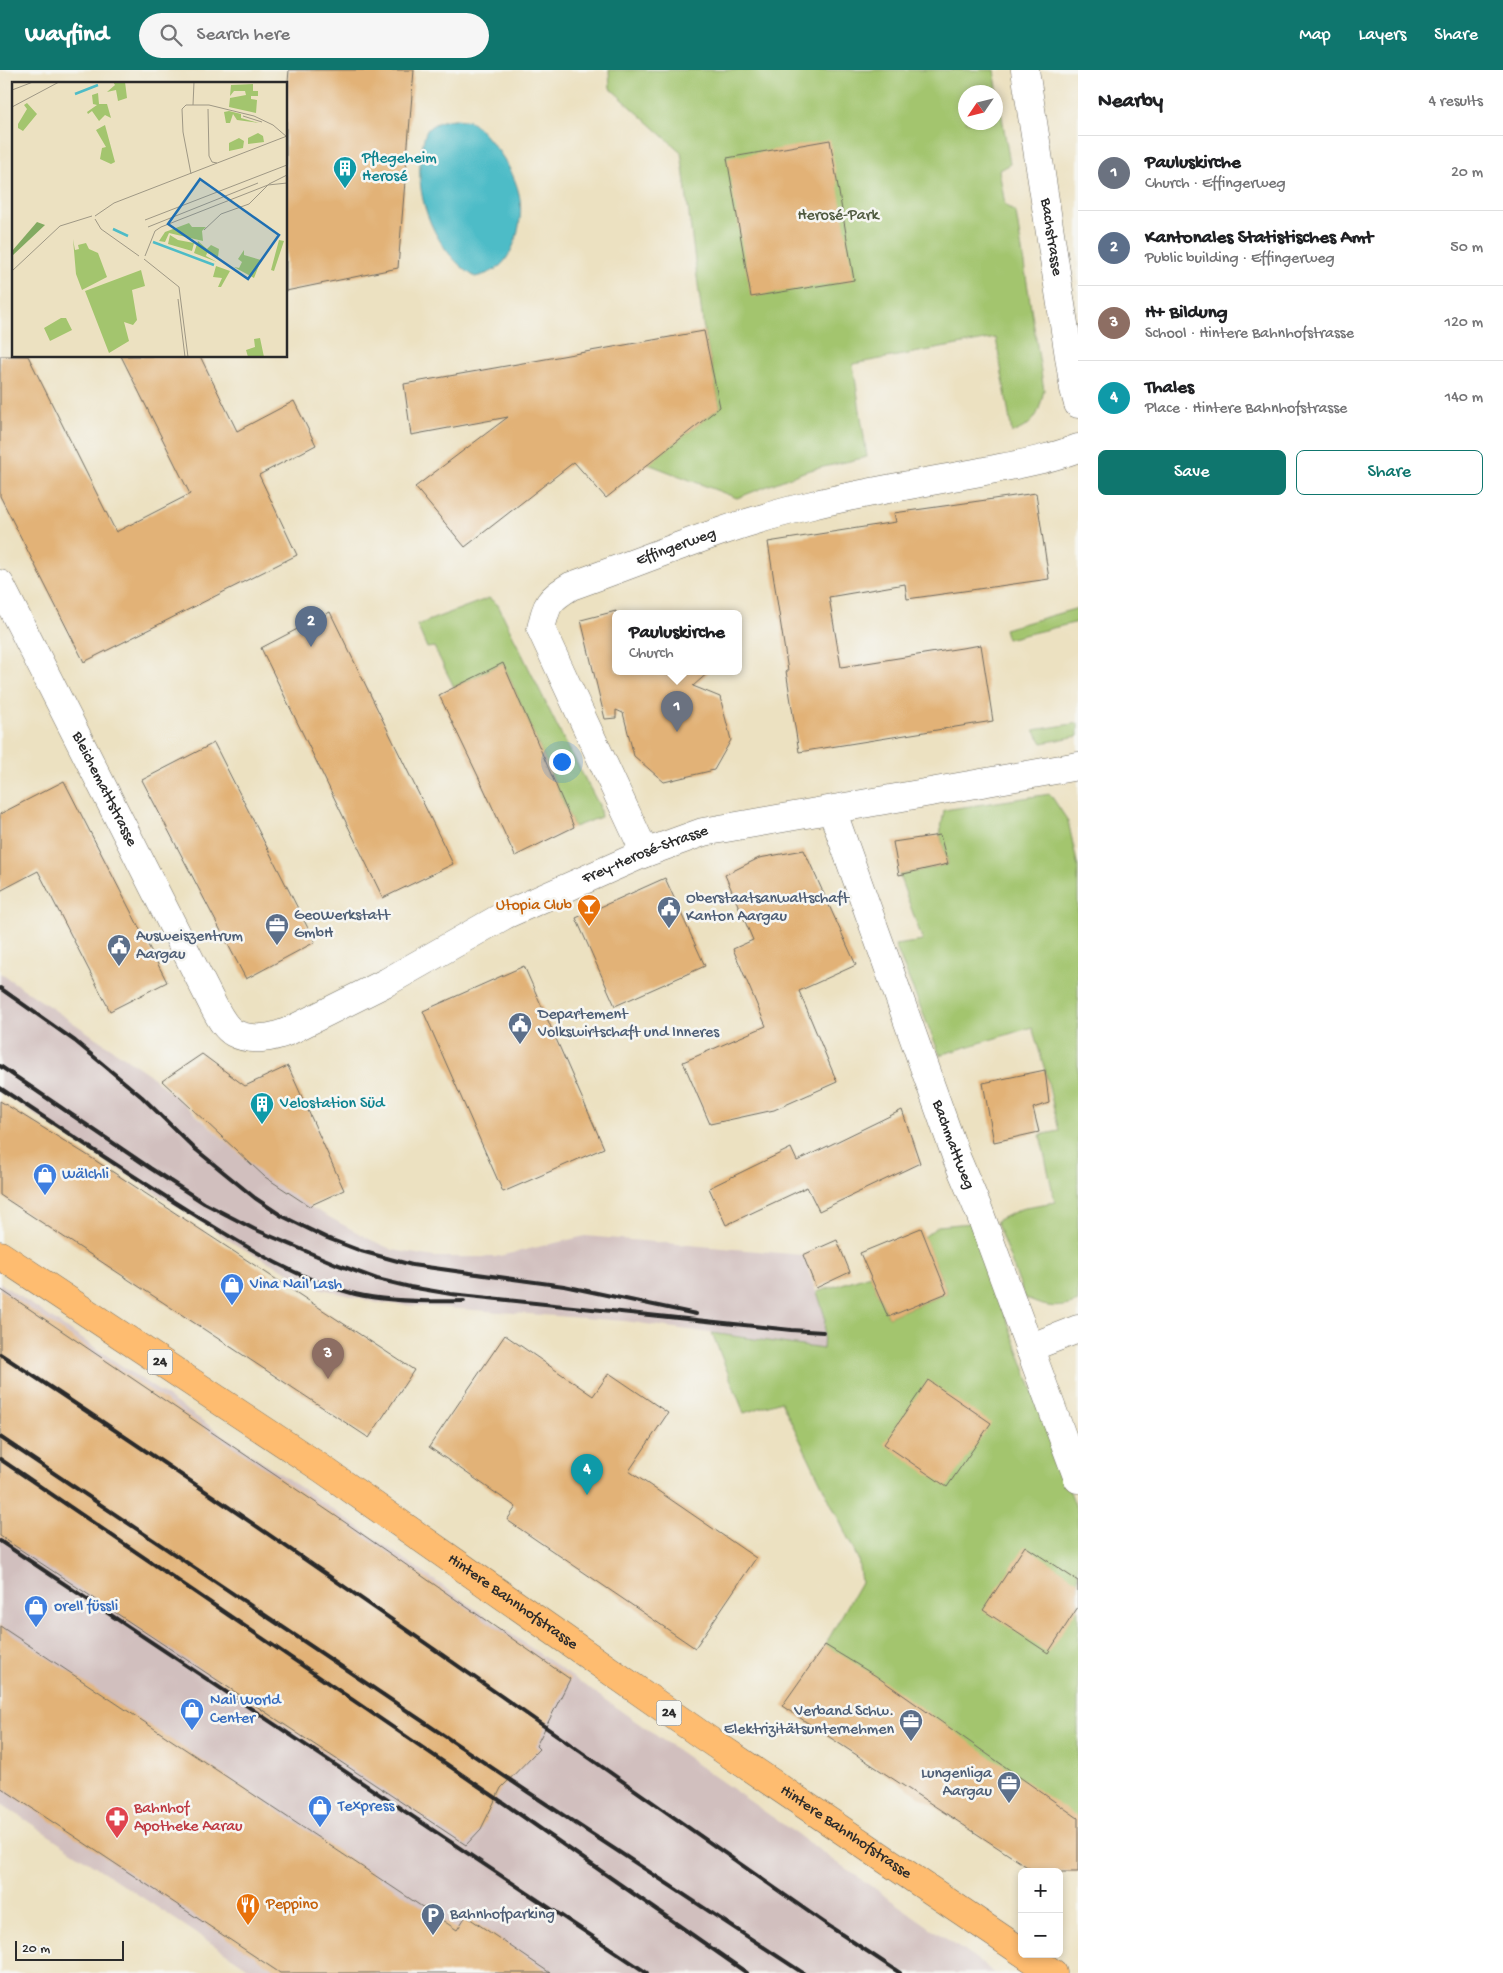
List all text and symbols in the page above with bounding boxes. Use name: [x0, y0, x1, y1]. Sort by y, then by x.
search box: [139, 13, 489, 58]
text: Wayfind: [25, 21, 109, 50]
icon: search: [157, 21, 185, 49]
text: Search here: [197, 24, 290, 47]
text: Map: [1299, 25, 1331, 46]
text: Layers: [1359, 25, 1406, 46]
text: Share: [1434, 25, 1478, 46]
inset map: [12, 82, 288, 358]
north arrow: [958, 85, 1003, 130]
text: Nearby: [1098, 90, 1163, 115]
text: 4 results: [1428, 93, 1483, 112]
place label: Pflegeheim Herosé: [361, 150, 437, 187]
text: Pauluskirche: [1145, 152, 1241, 175]
building icon: Pflegeheim Herosé: [332, 155, 358, 189]
text: 1: [1111, 164, 1117, 183]
text: 20 m: [1451, 164, 1483, 183]
text: Church · Effingerweg: [1145, 175, 1286, 194]
street label: Bachstrasse: [1035, 196, 1066, 278]
park label: Herosé-Park: [797, 207, 880, 226]
text: Kantonales Statistisches Amt: [1145, 227, 1373, 250]
text: 2: [1110, 239, 1118, 258]
text: 50 m: [1450, 239, 1483, 258]
text: Public building · Effingerweg: [1145, 250, 1335, 269]
text: H+ Bildung: [1145, 302, 1227, 325]
text: 3: [1110, 314, 1118, 333]
text: 120 m: [1444, 314, 1483, 333]
text: School · Hintere Bahnhofstrasse: [1145, 325, 1354, 344]
text: Thales: [1145, 377, 1194, 400]
text: 4: [1110, 389, 1118, 408]
text: 140 m: [1445, 389, 1483, 408]
text: Place · Hintere Bahnhofstrasse: [1145, 400, 1347, 419]
button: Save: [1098, 450, 1286, 495]
button: Share: [1296, 450, 1483, 495]
street label: Effingerweg: [634, 524, 719, 571]
pin: 2: [295, 606, 327, 647]
popup: [612, 610, 742, 675]
text: Pauluskirche: [629, 622, 725, 645]
text: Church: [629, 645, 674, 664]
pin: 1: [661, 691, 693, 732]
street label: Bleichemattstrasse: [66, 728, 141, 850]
your location: [549, 749, 575, 775]
street label: Frey-Herosé-Strasse: [579, 822, 710, 889]
place label: Oberstaatsanwaltschaft Kanton Aargau: [686, 890, 850, 927]
bar icon: Utopia Club: [576, 893, 602, 927]
public building icon: Oberstaatsanwaltschaft Kanton Aargau: [656, 895, 682, 929]
place label: Utopia Club: [496, 897, 573, 916]
place label: GeoWerkstatt GmbH: [294, 907, 391, 944]
office icon: GeoWerkstatt GmbH: [264, 912, 290, 946]
place label: Ausweiszentrum Aargau: [136, 928, 243, 965]
public building icon: Ausweiszentrum Aargau: [106, 933, 132, 967]
place label: Departement Volkswirtschaft und Inneres: [537, 1006, 720, 1043]
public building icon: Departement Volkswirtschaft und Inneres: [507, 1011, 533, 1045]
building icon: Velostation Süd: [249, 1091, 275, 1125]
place label: Velostation Süd: [279, 1095, 386, 1114]
street label: Bachmattweg: [927, 1097, 978, 1193]
shop icon: Wälchli: [32, 1162, 58, 1196]
place label: Wälchli: [62, 1166, 109, 1185]
shop icon: Vina Nail Lash: [219, 1272, 245, 1306]
place label: Vina Nail Lash: [249, 1276, 342, 1295]
pin: 3: [312, 1338, 344, 1379]
road number: 24: [148, 1350, 172, 1374]
pin: 4: [571, 1454, 603, 1495]
street label: Hintere Bahnhofstrasse: [444, 1550, 582, 1655]
shop icon: orell füssli: [23, 1594, 49, 1628]
place label: orell füssli: [54, 1598, 118, 1617]
place label: Nail World Center: [210, 1692, 282, 1729]
shop icon: Nail World Center: [179, 1697, 205, 1731]
road number: 24: [656, 1700, 682, 1726]
place label: Verband Schw. Elektrizitätsunternehmen: [724, 1703, 894, 1740]
office icon: Verband Schw. Elektrizitätsunternehmen: [898, 1708, 924, 1742]
place label: Lungenliga Aargau: [921, 1765, 993, 1802]
office icon: Lungenliga Aargau: [996, 1770, 1022, 1804]
street label: Hintere Bahnhofstrasse: [776, 1781, 916, 1884]
shop icon: Texpress: [307, 1794, 333, 1828]
place label: Texpress: [337, 1798, 396, 1817]
place label: Bahnhof Apotheke Aarau: [133, 1800, 243, 1837]
pharmacy icon: Bahnhof Apotheke Aarau: [104, 1805, 130, 1839]
map controls: [1018, 1868, 1063, 1958]
button: +: [1018, 1868, 1063, 1913]
restaurant icon: Peppino: [235, 1892, 261, 1926]
place label: Peppino: [265, 1896, 318, 1915]
parking icon: Bahnhofparking: [420, 1902, 446, 1936]
place label: Bahnhofparking: [449, 1906, 555, 1925]
button: −: [1018, 1913, 1063, 1958]
scale bar: [15, 1938, 124, 1961]
text: 20 m: [22, 1941, 50, 1958]

